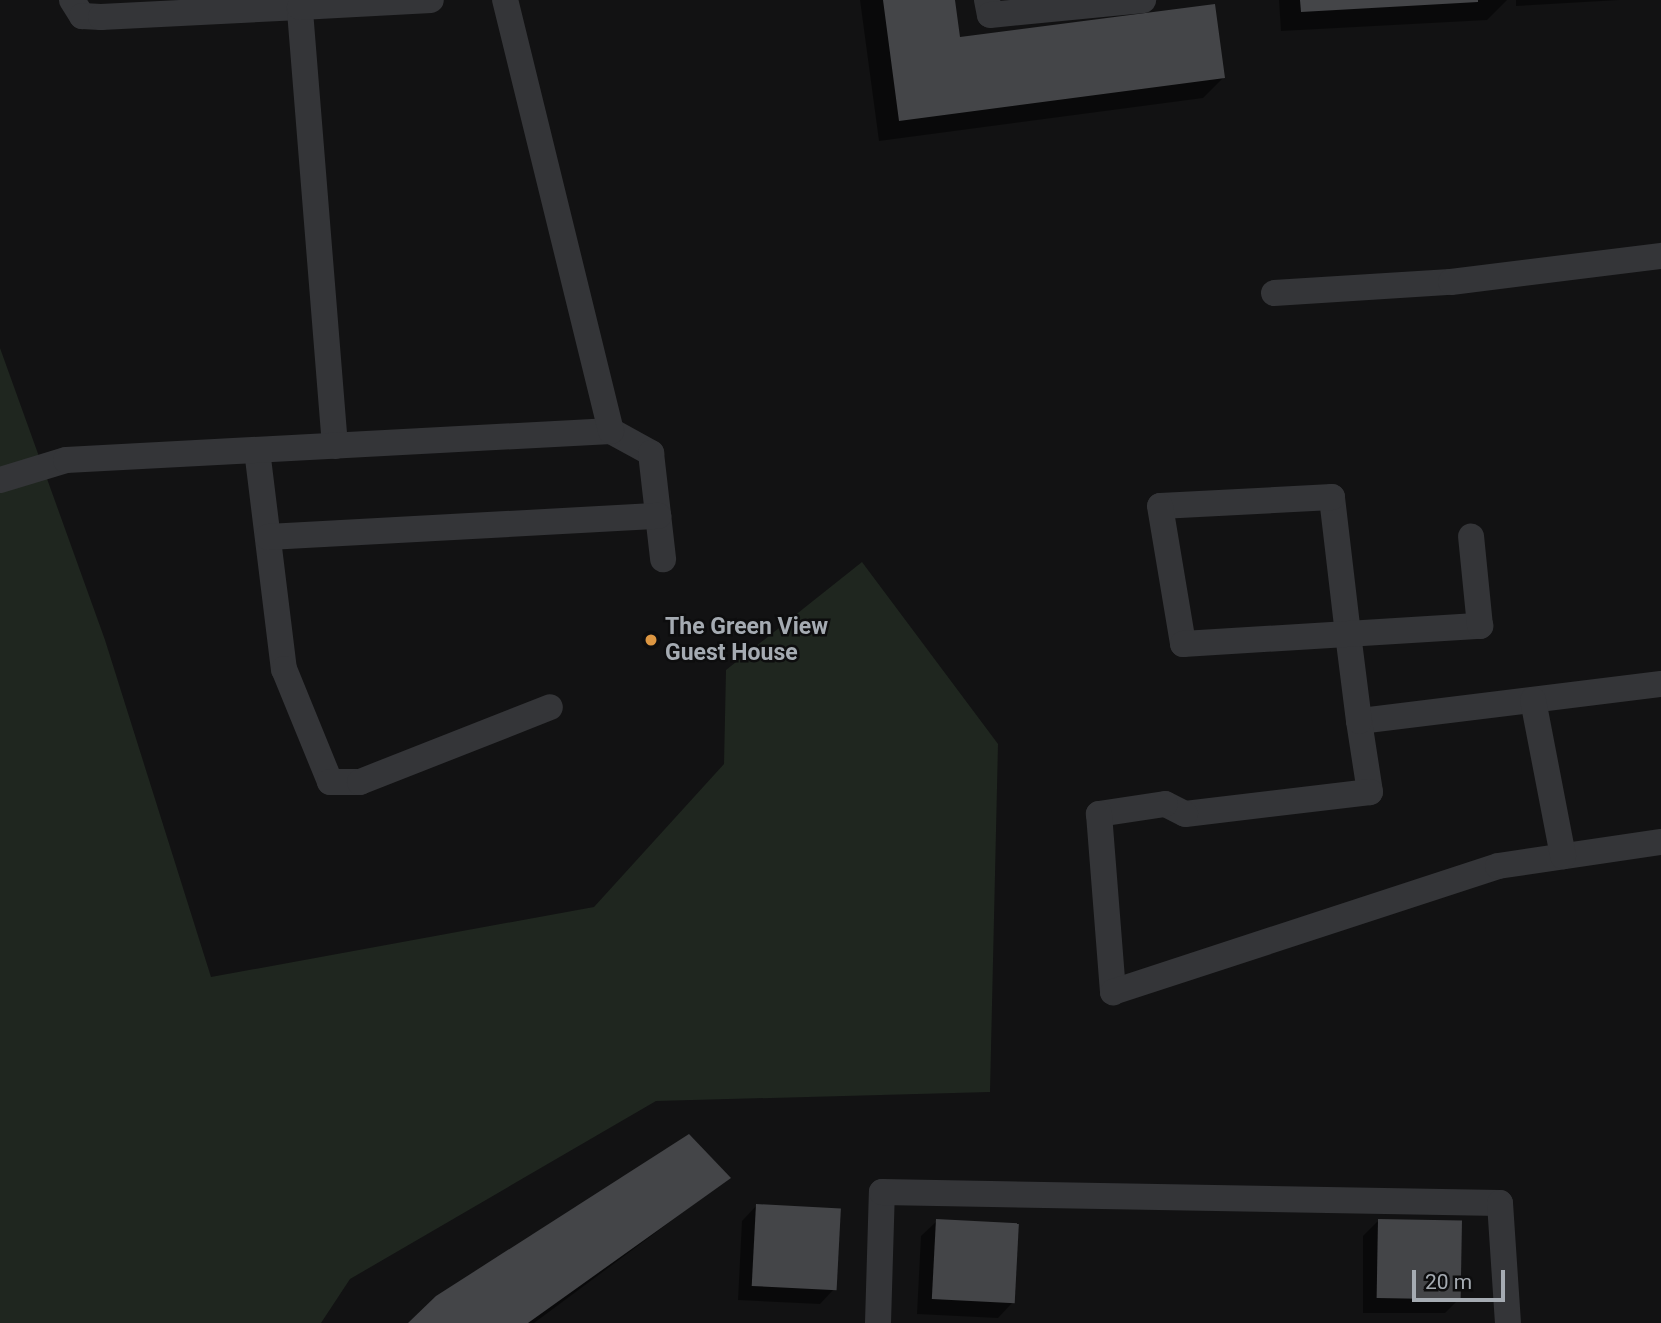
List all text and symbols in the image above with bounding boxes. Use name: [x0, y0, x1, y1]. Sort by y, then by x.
place label: The Green View Guest House: [665, 613, 828, 667]
marker: The Green View Guest House: [643, 632, 659, 648]
scale bar: [1416, 1256, 1509, 1300]
text: 20 m: [1425, 1270, 1472, 1294]

